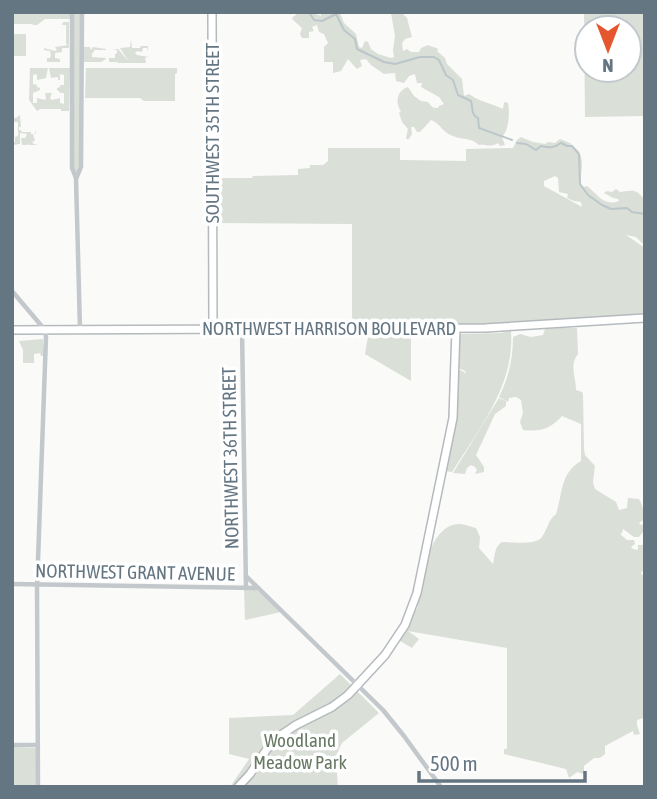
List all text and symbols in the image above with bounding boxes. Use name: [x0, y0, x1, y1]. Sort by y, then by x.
north arrow: [573, 14, 643, 84]
street label: SOUTHWEST 35TH STREET: [201, 42, 223, 223]
text: N: [602, 55, 614, 77]
street label: NORTHWEST HARRISON BOULEVARD: [202, 317, 456, 339]
street label: NORTHWEST 36TH STREET: [217, 366, 243, 549]
street label: NORTHWEST GRANT AVENUE: [35, 559, 235, 585]
park label: Woodland Meadow Park: [253, 729, 347, 773]
scale bar: [419, 740, 585, 784]
text: 500 m: [430, 751, 478, 775]

